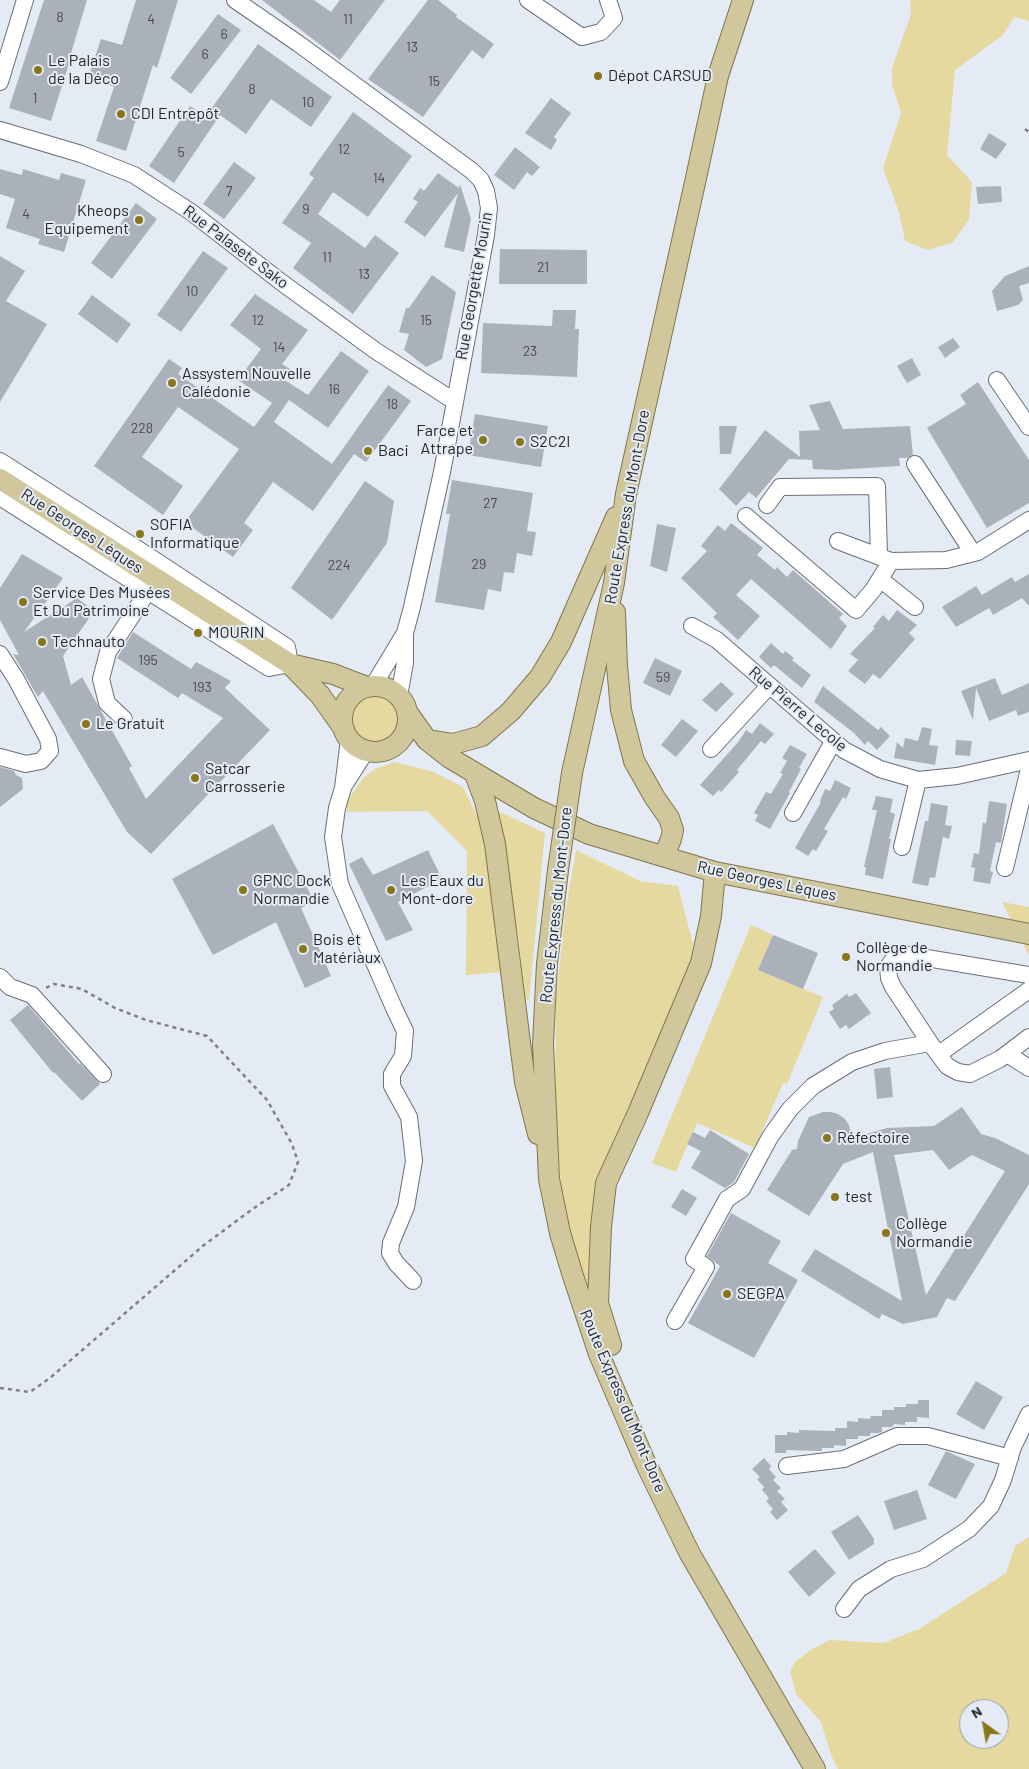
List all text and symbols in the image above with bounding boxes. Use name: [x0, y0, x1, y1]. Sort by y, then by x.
house number: 8: [56, 9, 64, 25]
house number: 4: [147, 11, 155, 27]
house number: 11: [343, 11, 353, 27]
house number: 6: [220, 26, 228, 42]
house number: 13: [406, 39, 418, 55]
house number: 6: [201, 46, 209, 62]
place label: Le Palais de la Déco: [48, 51, 119, 89]
marker: Le Palais de la Déco: [32, 64, 44, 76]
place label: Dépot CARSUD: [608, 66, 712, 86]
marker: Dépot CARSUD: [592, 70, 604, 82]
house number: 15: [428, 73, 440, 89]
house number: 8: [248, 81, 256, 97]
house number: 1: [33, 90, 37, 106]
house number: 10: [302, 94, 314, 110]
place label: CDI Entrepôt: [131, 104, 219, 124]
marker: CDI Entrepôt: [115, 108, 127, 120]
house number: 12: [338, 141, 350, 157]
house number: 5: [177, 144, 185, 160]
house number: 14: [373, 170, 385, 186]
house number: 7: [226, 183, 232, 199]
place label: Kheops Equipement: [44, 201, 129, 239]
street label: Rue Palasete Sako: [180, 201, 292, 293]
house number: 9: [302, 201, 310, 217]
house number: 4: [22, 206, 30, 222]
street label: Rue Georgette Mourin: [452, 210, 496, 362]
marker: Kheops Equipement: [133, 214, 145, 226]
house number: 11: [322, 249, 332, 265]
house number: 21: [537, 259, 549, 275]
house number: 13: [358, 266, 370, 282]
house number: 10: [186, 283, 198, 299]
house number: 12: [252, 312, 264, 328]
house number: 15: [420, 312, 432, 328]
house number: 14: [273, 339, 285, 355]
house number: 23: [523, 343, 537, 359]
place label: Assystem Nouvelle Calédonie: [182, 364, 311, 402]
marker: Assystem Nouvelle Calédonie: [166, 377, 178, 389]
house number: 16: [328, 381, 340, 397]
house number: 18: [386, 396, 398, 412]
street label: Route Express du Mont-Dore: [600, 408, 654, 606]
house number: 228: [131, 420, 153, 436]
place label: Farce et Attrape: [416, 421, 473, 459]
place label: S2C2I: [530, 432, 570, 452]
marker: Farce et Attrape: [477, 434, 489, 446]
marker: S2C2I: [514, 436, 526, 448]
place label: Baci: [378, 441, 409, 461]
marker: Baci: [362, 445, 374, 457]
street label: Rue Georges Lèques: [17, 484, 147, 578]
house number: 27: [483, 495, 497, 511]
place label: SOFIA Informatique: [150, 515, 239, 553]
marker: SOFIA Informatique: [134, 528, 146, 540]
house number: 29: [472, 556, 486, 572]
house number: 224: [328, 557, 350, 573]
place label: Service Des Musées Et Du Patrimoine: [33, 583, 170, 621]
marker: Service Des Musées Et Du Patrimoine: [17, 596, 29, 608]
place label: MOURIN: [208, 623, 265, 643]
marker: MOURIN: [192, 627, 204, 639]
place label: Technauto: [52, 632, 125, 652]
marker: Technauto: [36, 636, 48, 648]
house number: 195: [138, 652, 158, 668]
street label: Rue Pierre Lecole: [745, 662, 851, 756]
house number: 59: [656, 669, 670, 685]
house number: 193: [192, 679, 212, 695]
place label: Le Gratuit: [96, 714, 165, 734]
marker: Le Gratuit: [80, 718, 92, 730]
place label: Satcar Carrosserie: [205, 759, 285, 797]
marker: Satcar Carrosserie: [189, 772, 201, 784]
street label: Route Express du Mont-Dore: [536, 806, 576, 1004]
street label: Rue Georges Lèques: [696, 857, 838, 905]
place label: GPNC Dock Normandie: [253, 871, 331, 909]
place label: Les Eaux du Mont-dore: [401, 871, 484, 909]
marker: GPNC Dock Normandie: [237, 884, 249, 896]
marker: Les Eaux du Mont-dore: [385, 884, 397, 896]
place label: Bois et Matériaux: [313, 930, 381, 968]
place label: Collège de Normandie: [856, 938, 933, 976]
marker: Bois et Matériaux: [297, 943, 309, 955]
marker: Collège de Normandie: [840, 951, 852, 963]
place label: Réfectoire: [837, 1128, 910, 1148]
marker: Réfectoire: [821, 1132, 833, 1144]
place label: test: [845, 1187, 872, 1207]
marker: test: [829, 1191, 841, 1203]
place label: Collège Normandie: [896, 1214, 973, 1252]
marker: Collège Normandie: [880, 1227, 892, 1239]
place label: SEGPA: [737, 1284, 785, 1304]
marker: SEGPA: [721, 1288, 733, 1300]
street label: Route Express du Mont-Dore: [576, 1307, 670, 1495]
north arrow: [959, 1699, 1009, 1749]
text: N: [968, 1702, 985, 1721]

